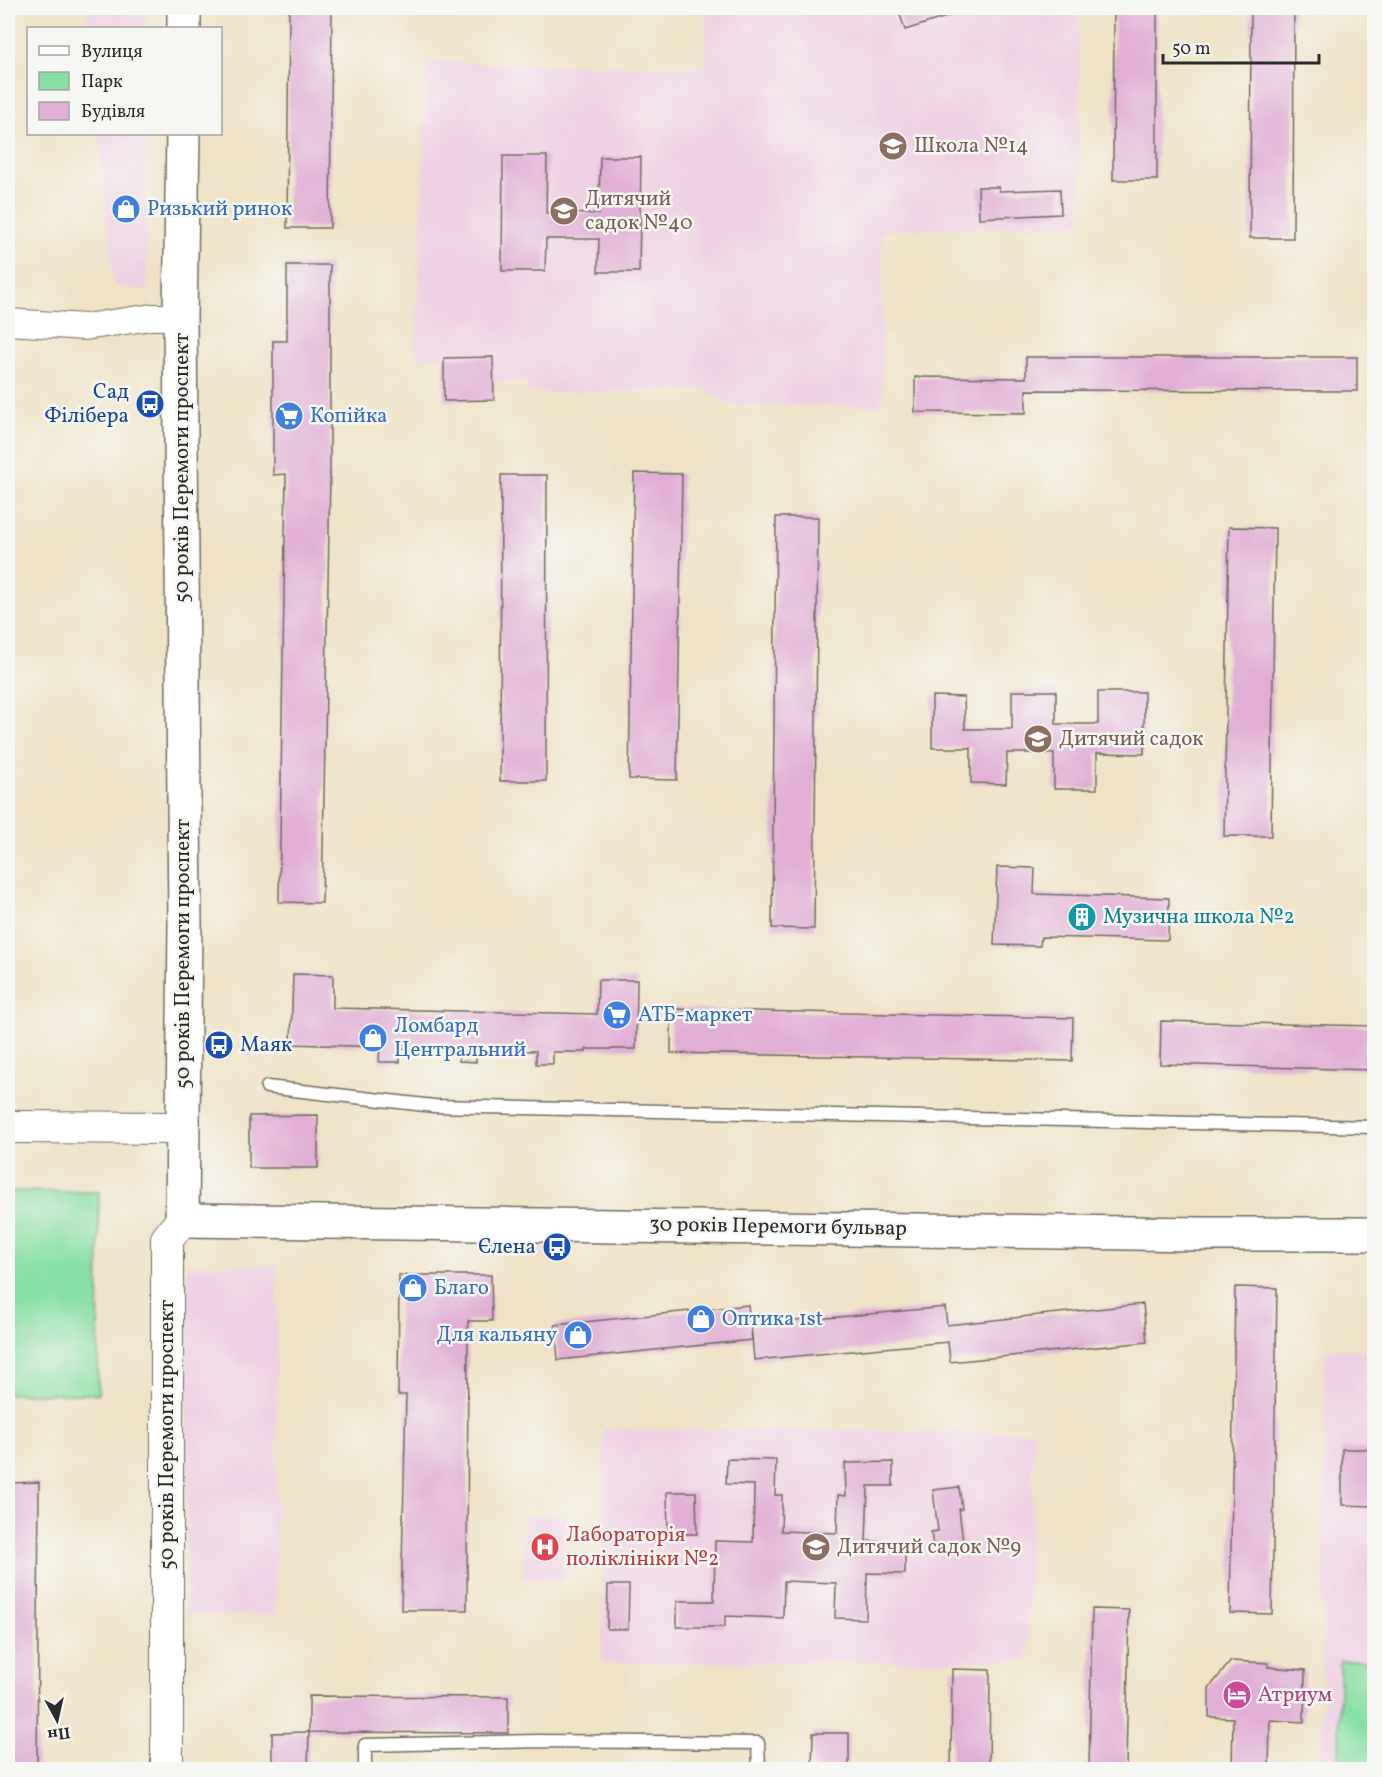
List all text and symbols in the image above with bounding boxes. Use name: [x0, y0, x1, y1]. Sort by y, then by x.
legend: [27, 27, 222, 135]
scale bar: [1163, 27, 1319, 65]
text: 50 m: [1172, 37, 1211, 62]
text: Вулиця: [81, 40, 143, 65]
text: Парк: [81, 70, 123, 95]
text: Будівля: [81, 100, 145, 125]
school or university icon: Школа №14: [877, 130, 909, 162]
place label: Школа №14: [914, 132, 1029, 161]
place label: Дитячий садок №40: [585, 185, 693, 238]
shop icon: Ризький ринок: [110, 193, 142, 225]
place label: Ризький ринок: [147, 195, 292, 224]
school or university icon: Дитячий садок №40: [548, 195, 580, 227]
street label: 50 років Перемоги проспект: [168, 333, 197, 603]
place label: Сад Філібера: [44, 378, 129, 431]
bus stop icon: Сад Філібера: [134, 388, 166, 420]
supermarket icon: Копійка: [273, 400, 305, 432]
place label: Копійка: [310, 402, 388, 431]
school or university icon: Дитячий садок: [1022, 723, 1054, 755]
place label: Дитячий садок: [1059, 725, 1204, 754]
street label: 50 років Перемоги проспект: [169, 819, 198, 1089]
building icon: Музична школа №2: [1066, 901, 1098, 933]
place label: Музична школа №2: [1103, 903, 1295, 932]
supermarket icon: АТБ-маркет: [601, 999, 633, 1031]
place label: АТБ-маркет: [638, 1001, 753, 1030]
place label: Ломбард Центральний: [394, 1012, 526, 1065]
shop icon: Ломбард Центральний: [357, 1022, 389, 1054]
bus stop icon: Маяк: [203, 1029, 235, 1061]
place label: Маяк: [240, 1031, 292, 1060]
street label: 30 років Перемоги бульвар: [649, 1210, 907, 1244]
bus stop icon: Єлена: [541, 1231, 573, 1263]
place label: Єлена: [478, 1233, 536, 1262]
shop icon: Благо: [397, 1272, 429, 1304]
place label: Благо: [434, 1274, 489, 1303]
street label: 50 років Перемоги проспект: [153, 1300, 182, 1570]
shop icon: Оптика 1st: [685, 1303, 717, 1335]
place label: Оптика 1st: [722, 1305, 823, 1334]
shop icon: Для кальяну: [562, 1319, 594, 1351]
place label: Для кальяну: [437, 1321, 558, 1350]
place label: Лабораторія поліклініки №2: [566, 1521, 719, 1574]
hospital icon: Лабораторія поліклініки №2: [529, 1531, 561, 1563]
school or university icon: Дитячий садок №9: [800, 1531, 832, 1563]
place label: Дитячий садок №9: [837, 1533, 1021, 1562]
hotel icon: Атриум: [1221, 1679, 1253, 1711]
place label: Атриум: [1258, 1681, 1332, 1710]
north arrow: [27, 1690, 87, 1750]
text: Пн: [46, 1720, 72, 1745]

